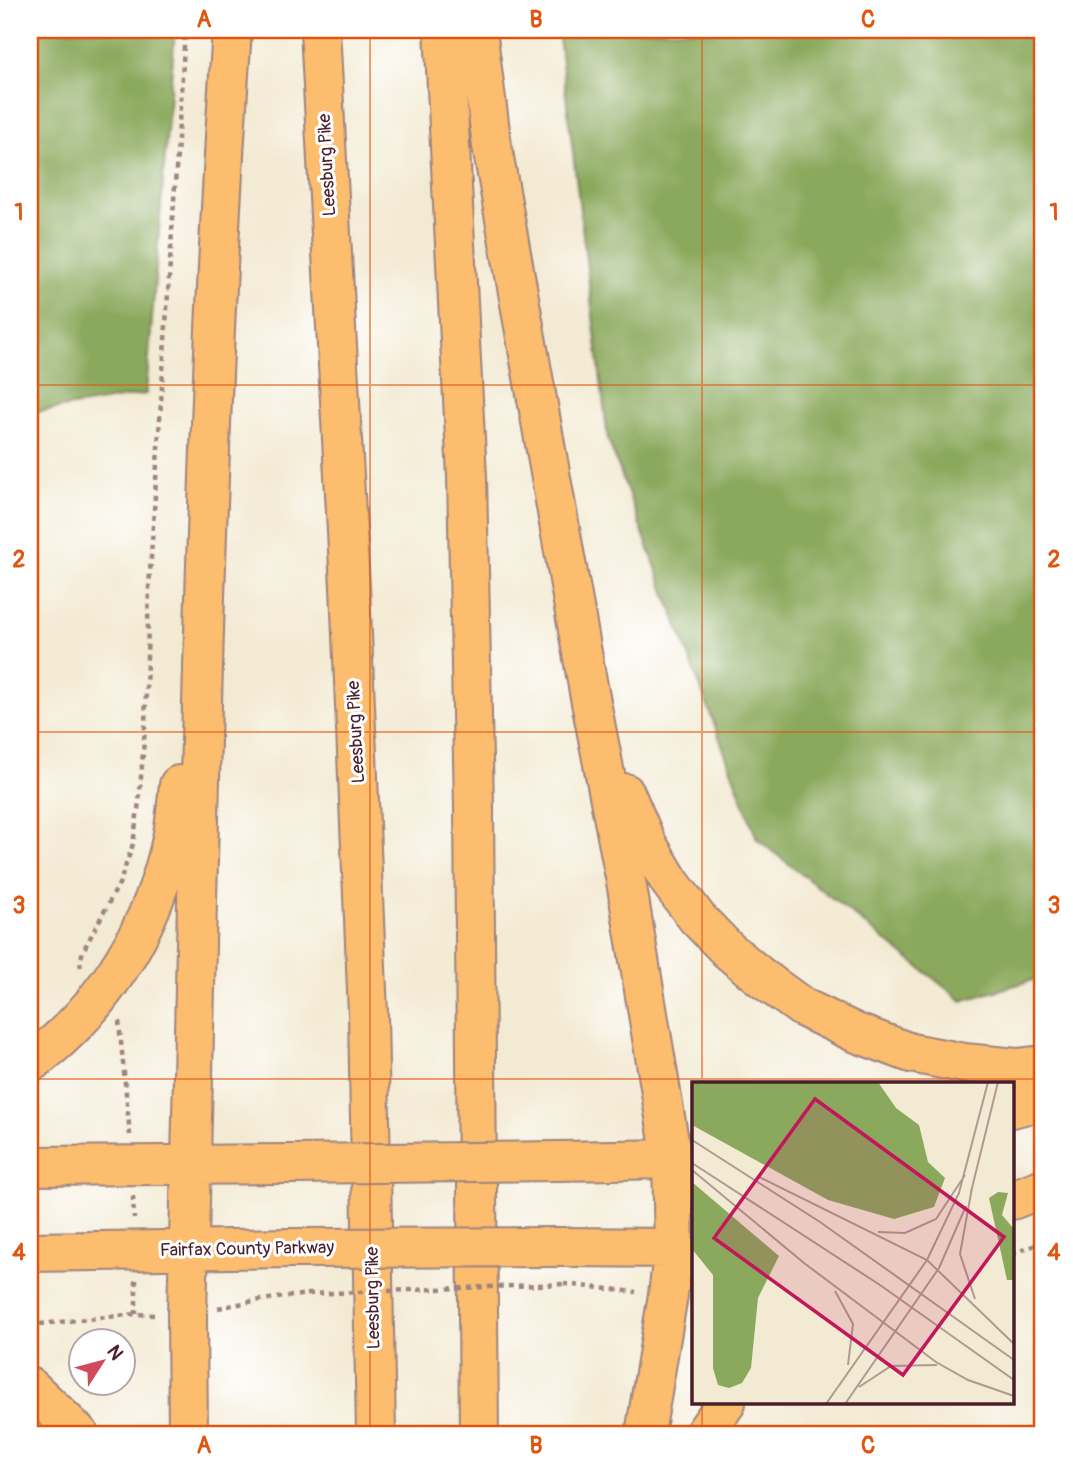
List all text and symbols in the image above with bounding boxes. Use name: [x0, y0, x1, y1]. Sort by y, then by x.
text: A: [197, 5, 212, 34]
text: B: [529, 5, 543, 34]
text: C: [861, 5, 875, 34]
street label: Leesburg Pike: [313, 113, 341, 217]
text: 1: [15, 198, 24, 227]
text: 1: [1050, 198, 1059, 227]
text: 2: [13, 545, 26, 574]
text: 2: [1048, 545, 1061, 574]
street label: Leesburg Pike: [342, 680, 370, 784]
text: 3: [13, 891, 25, 920]
text: 3: [1048, 891, 1060, 920]
inset map: [692, 1082, 1014, 1404]
street label: Fairfax County Parkway: [160, 1236, 335, 1262]
text: 4: [12, 1238, 26, 1267]
text: 4: [1047, 1238, 1061, 1267]
street label: Leesburg Pike: [361, 1246, 385, 1350]
north arrow: [66, 1328, 136, 1398]
text: N: [101, 1340, 129, 1365]
text: A: [197, 1431, 212, 1460]
text: B: [529, 1431, 543, 1460]
text: C: [861, 1431, 875, 1460]

